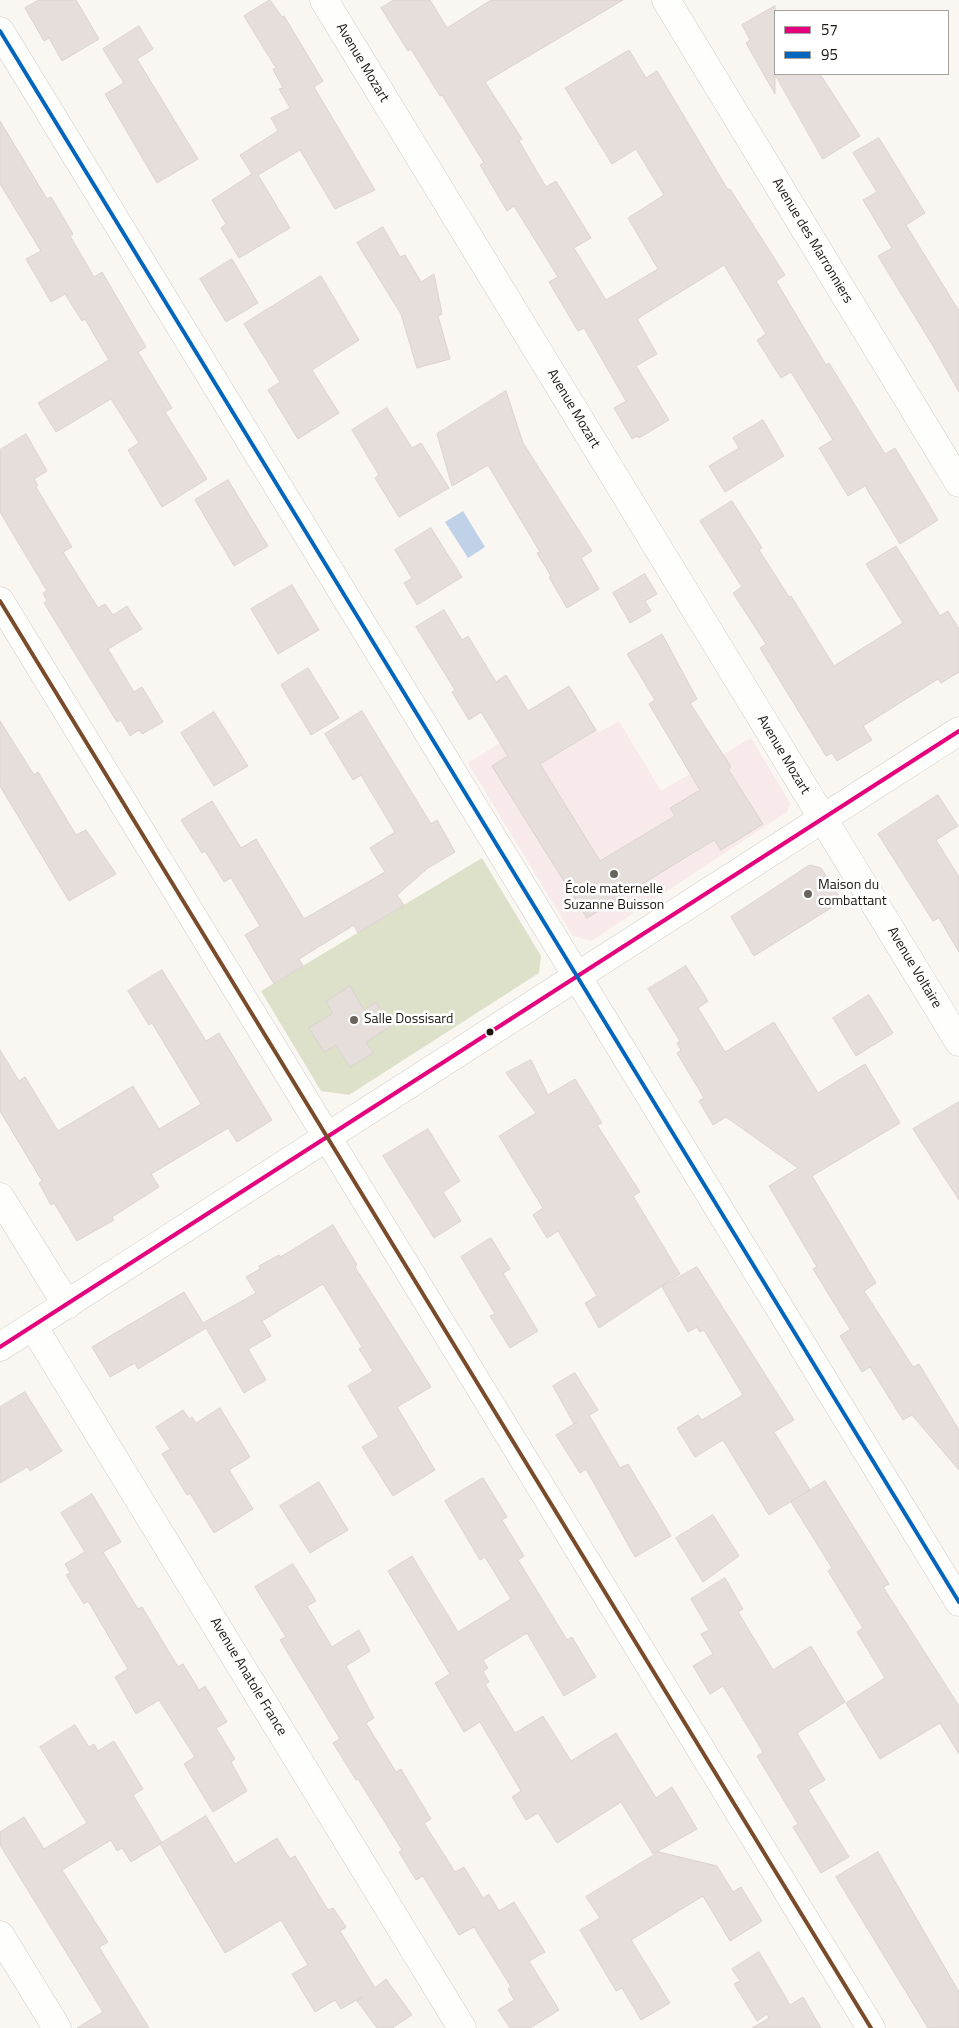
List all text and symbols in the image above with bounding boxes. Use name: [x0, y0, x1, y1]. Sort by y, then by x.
legend: [774, 10, 949, 75]
text: 57: [821, 18, 838, 41]
street label: Avenue Mozart: [332, 21, 392, 105]
text: 95: [821, 43, 838, 66]
street label: Avenue des Marronniers: [768, 175, 856, 307]
street label: Avenue Mozart: [543, 367, 603, 451]
street label: Avenue Mozart: [753, 713, 813, 797]
marker: École maternelle Suzanne Buisson: [608, 868, 620, 880]
place label: Maison du combattant: [818, 878, 887, 910]
place label: École maternelle Suzanne Buisson: [564, 882, 664, 914]
marker: Maison du combattant: [802, 888, 814, 900]
street label: Avenue Voltaire: [883, 924, 945, 1012]
place label: Salle Dossisard: [364, 1012, 453, 1028]
marker: Salle Dossisard: [348, 1014, 360, 1026]
unlabelled marker: [485, 1027, 495, 1037]
street label: Avenue Anatole France: [206, 1615, 290, 1739]

